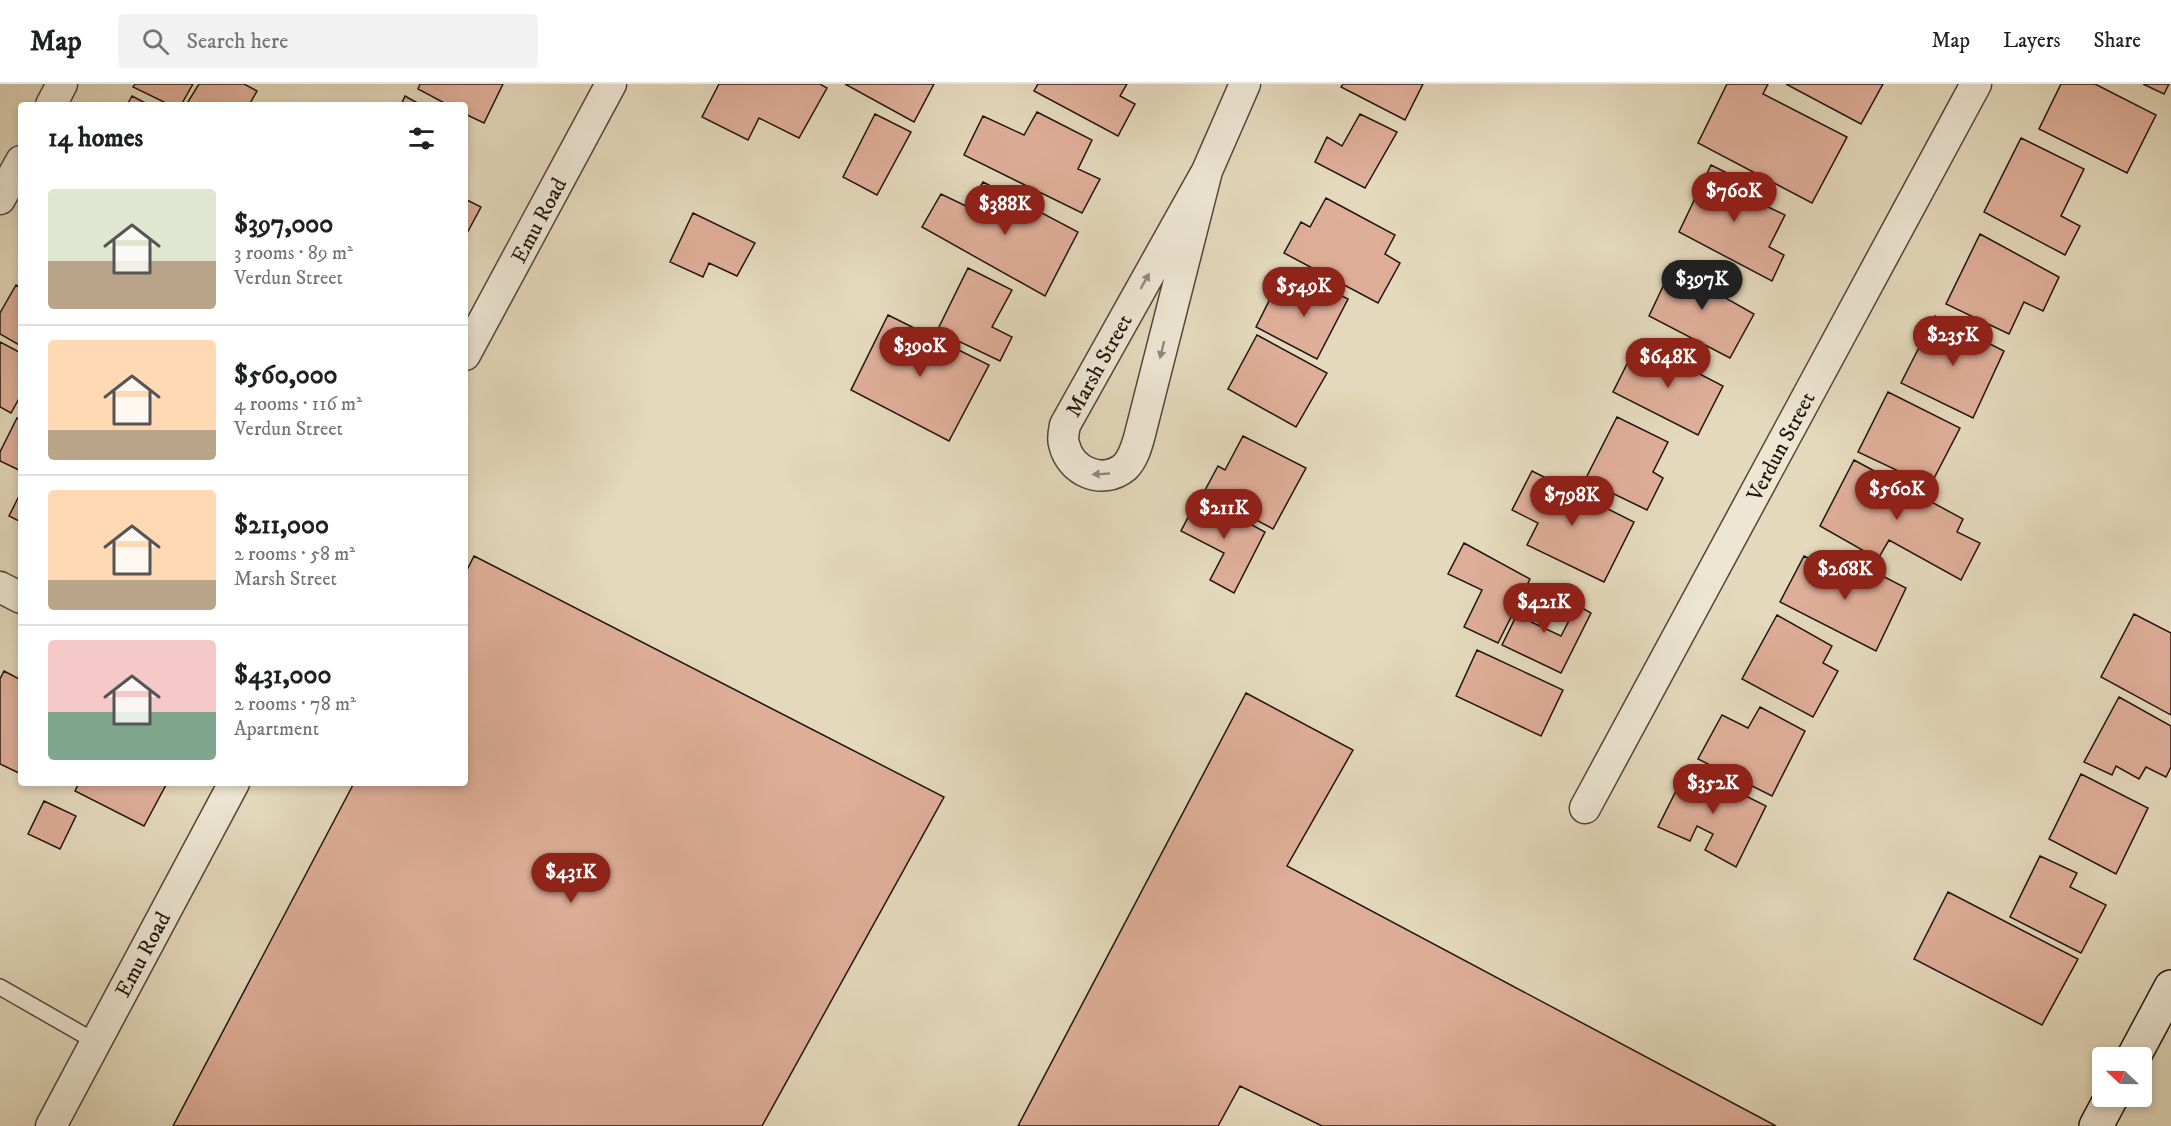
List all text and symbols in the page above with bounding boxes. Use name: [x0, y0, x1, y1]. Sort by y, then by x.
search box: [118, 14, 538, 68]
text: Map: [30, 24, 82, 59]
icon: search: [139, 25, 172, 58]
text: Search here: [187, 28, 288, 55]
text: Map: [1931, 28, 1970, 54]
text: Layers: [2003, 28, 2061, 54]
text: Share: [2094, 28, 2141, 54]
text: 14 homes: [48, 122, 143, 155]
icon: filters: [405, 122, 438, 155]
pin: $760K: [1692, 172, 1776, 223]
street label: Emu Road: [506, 173, 573, 268]
text: $760K: [1706, 179, 1762, 204]
pin: $388K: [963, 185, 1047, 236]
text: $388K: [979, 192, 1031, 217]
text: $397,000: [234, 208, 333, 241]
icon: home: [96, 213, 168, 285]
text: 3 rooms · 89 m²: [234, 241, 353, 266]
pin: $397K: [1660, 260, 1744, 311]
text: Verdun Street: [234, 266, 343, 291]
pin: $549K: [1262, 267, 1346, 318]
text: $397K: [1676, 267, 1728, 292]
one-way arrow: [1140, 272, 1150, 289]
text: $549K: [1276, 274, 1332, 299]
street label: Marsh Street: [1060, 310, 1139, 422]
pin: $235K: [1911, 316, 1995, 367]
text: $235K: [1927, 323, 1979, 348]
pin: $390K: [878, 327, 962, 378]
text: $390K: [893, 334, 947, 359]
pin: $648K: [1626, 338, 1710, 389]
one-way arrow: [1156, 341, 1166, 359]
text: $648K: [1640, 345, 1696, 370]
text: $560,000: [234, 359, 338, 392]
icon: home: [96, 364, 168, 436]
street label: Verdun Street: [1741, 387, 1821, 507]
text: 4 rooms · 116 m²: [234, 392, 362, 417]
text: Verdun Street: [234, 417, 343, 442]
one-way arrow: [1091, 469, 1110, 479]
pin: $560K: [1855, 470, 1939, 521]
pin: $798K: [1530, 476, 1614, 527]
text: $560K: [1869, 477, 1925, 502]
text: $798K: [1544, 483, 1600, 508]
pin: $211K: [1182, 489, 1266, 540]
text: $211K: [1199, 496, 1249, 521]
text: $211,000: [234, 509, 329, 542]
icon: home: [96, 514, 168, 586]
text: 2 rooms · 58 m²: [234, 542, 355, 567]
pin: $268K: [1803, 550, 1887, 601]
text: $268K: [1817, 557, 1873, 582]
text: Marsh Street: [234, 567, 337, 592]
pin: $421K: [1502, 583, 1586, 634]
text: $421K: [1517, 590, 1571, 615]
text: $431,000: [234, 659, 331, 692]
icon: home: [96, 664, 168, 736]
text: 2 rooms · 78 m²: [234, 692, 356, 717]
text: Apartment: [234, 717, 319, 742]
pin: $352K: [1671, 764, 1755, 815]
text: $352K: [1687, 771, 1739, 796]
pin: $431K: [529, 853, 613, 904]
text: $431K: [545, 860, 597, 885]
street label: Emu Road: [110, 907, 177, 1002]
north arrow: [2092, 1047, 2152, 1107]
map controls: [2092, 1047, 2152, 1107]

